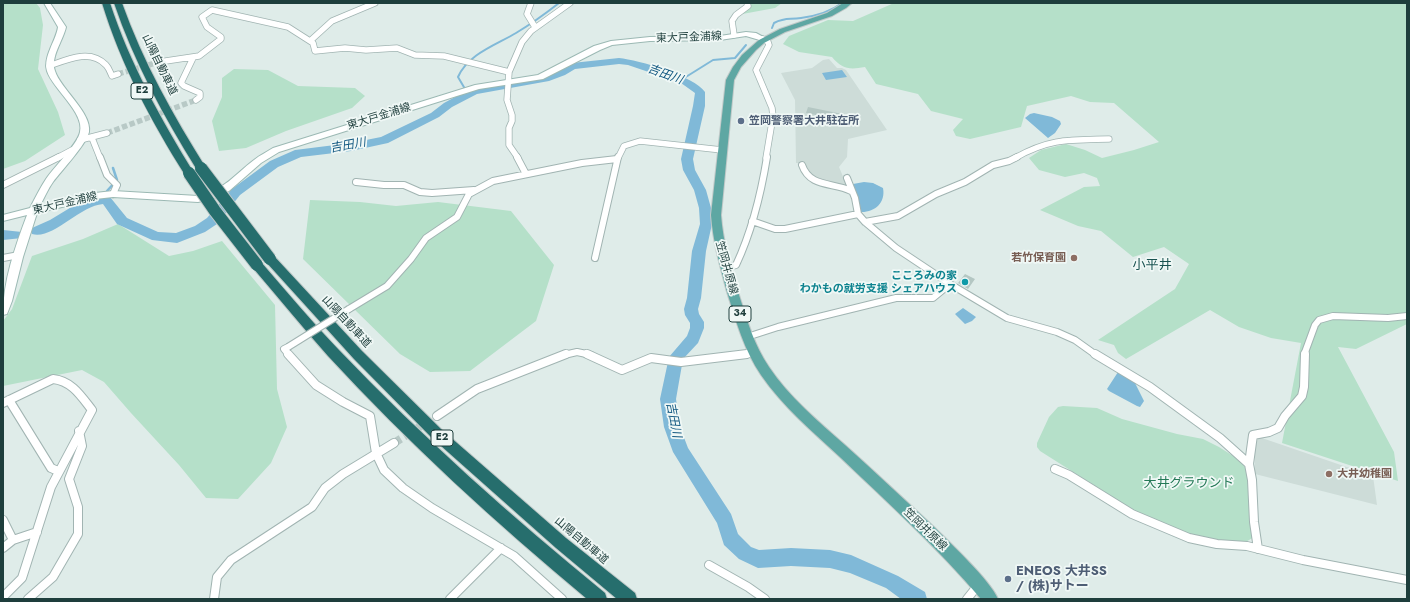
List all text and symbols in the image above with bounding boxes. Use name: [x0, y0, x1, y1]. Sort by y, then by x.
street label: 東大戸金浦線: [656, 30, 722, 46]
street label: 山陽自動車道: [139, 32, 179, 98]
water label: 吉田川: [646, 62, 684, 88]
road number: E2: [131, 83, 153, 99]
street label: 東大戸金浦線: [346, 101, 412, 133]
place label: 笠岡警察署大井駐在所: [749, 114, 859, 128]
marker: 笠岡警察署大井駐在所: [736, 116, 746, 126]
water label: 吉田川: [329, 136, 367, 156]
street label: 東大戸金浦線: [31, 190, 99, 218]
street label: 笠岡井原線: [712, 240, 740, 296]
place label: 若竹保育園: [1011, 251, 1066, 265]
marker: 若竹保育園: [1069, 253, 1079, 263]
district label: 小平井: [1133, 258, 1171, 274]
place label: こころみの家 わかもの就労支援 シェアハウス: [800, 269, 957, 295]
marker: こころみの家 わかもの就労支援 シェアハウス: [960, 277, 970, 287]
street label: 山陽自動車道: [319, 293, 373, 351]
road number: 34: [729, 306, 751, 322]
water label: 吉田川: [662, 401, 684, 439]
road number: E2: [431, 430, 453, 446]
place label: 大井幼稚園: [1337, 467, 1392, 481]
marker: 大井幼稚園: [1324, 469, 1334, 479]
park label: 大井グラウンド: [1144, 476, 1234, 492]
street label: 笠岡井原線: [901, 506, 949, 554]
street label: 山陽自動車道: [551, 515, 611, 567]
place label: ENEOS 大井SS / (株)サトー: [1016, 564, 1107, 595]
marker: ENEOS 大井SS / (株)サトー: [1003, 574, 1013, 584]

